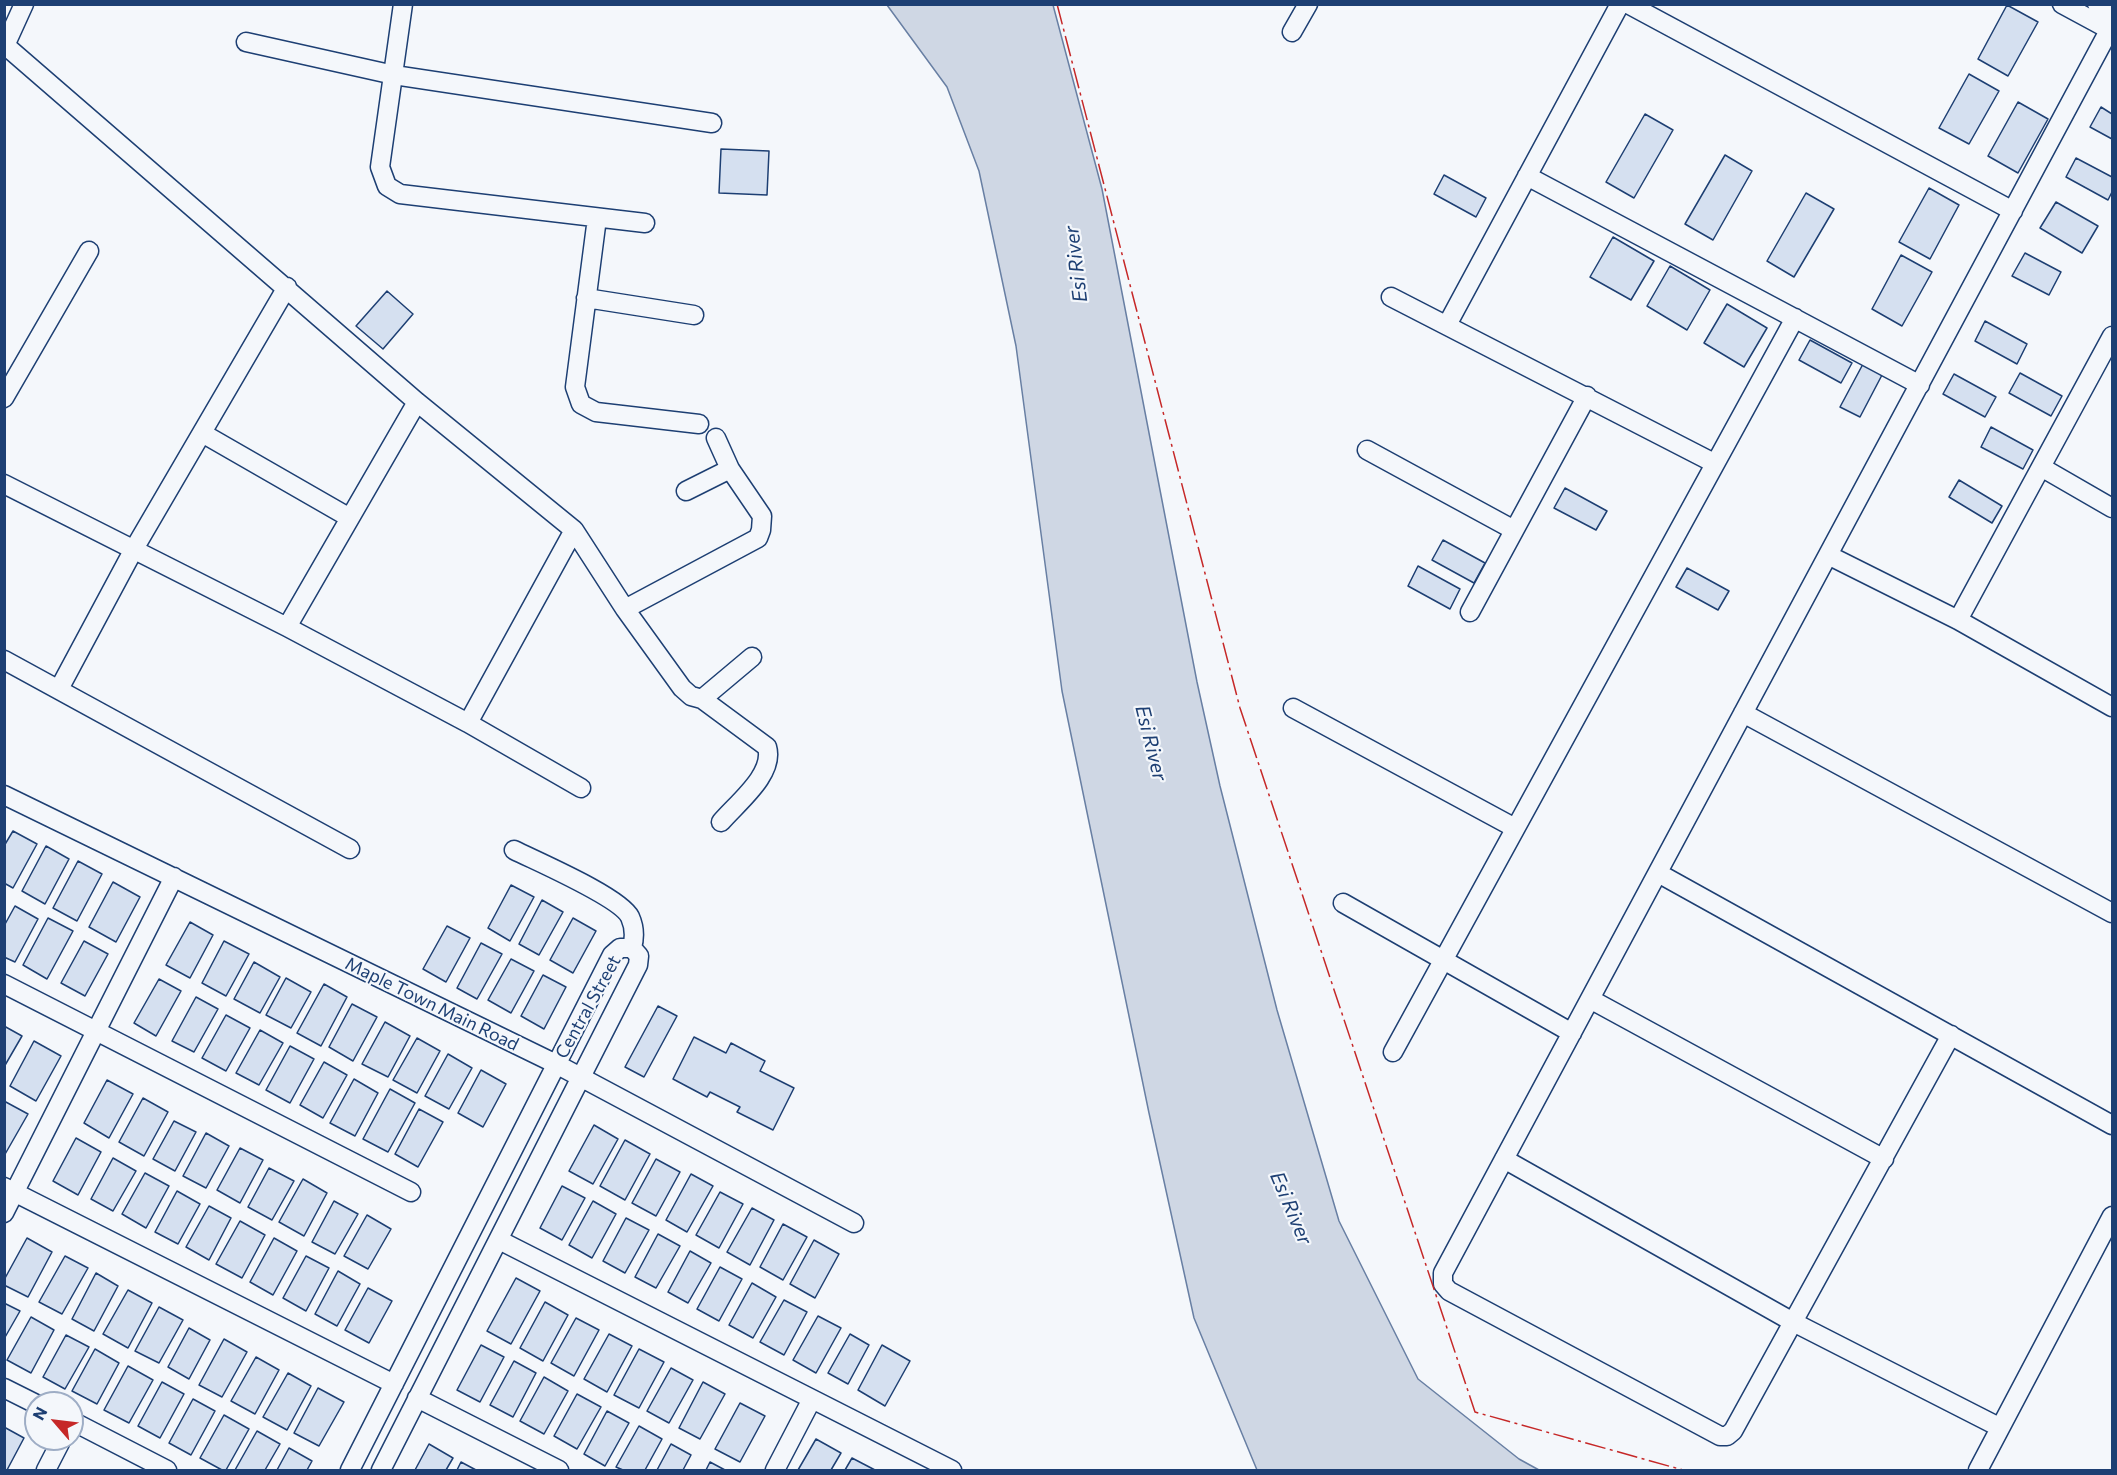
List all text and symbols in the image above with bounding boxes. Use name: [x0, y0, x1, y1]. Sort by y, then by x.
water label: Esi River: [1059, 224, 1093, 304]
water label: Esi River: [1130, 703, 1172, 783]
street label: Central Street: [551, 952, 625, 1062]
street label: Maple Town Main Road: [342, 953, 522, 1055]
water label: Esi River: [1265, 1168, 1317, 1248]
north arrow: [24, 1391, 84, 1451]
text: N: [28, 1403, 51, 1423]

